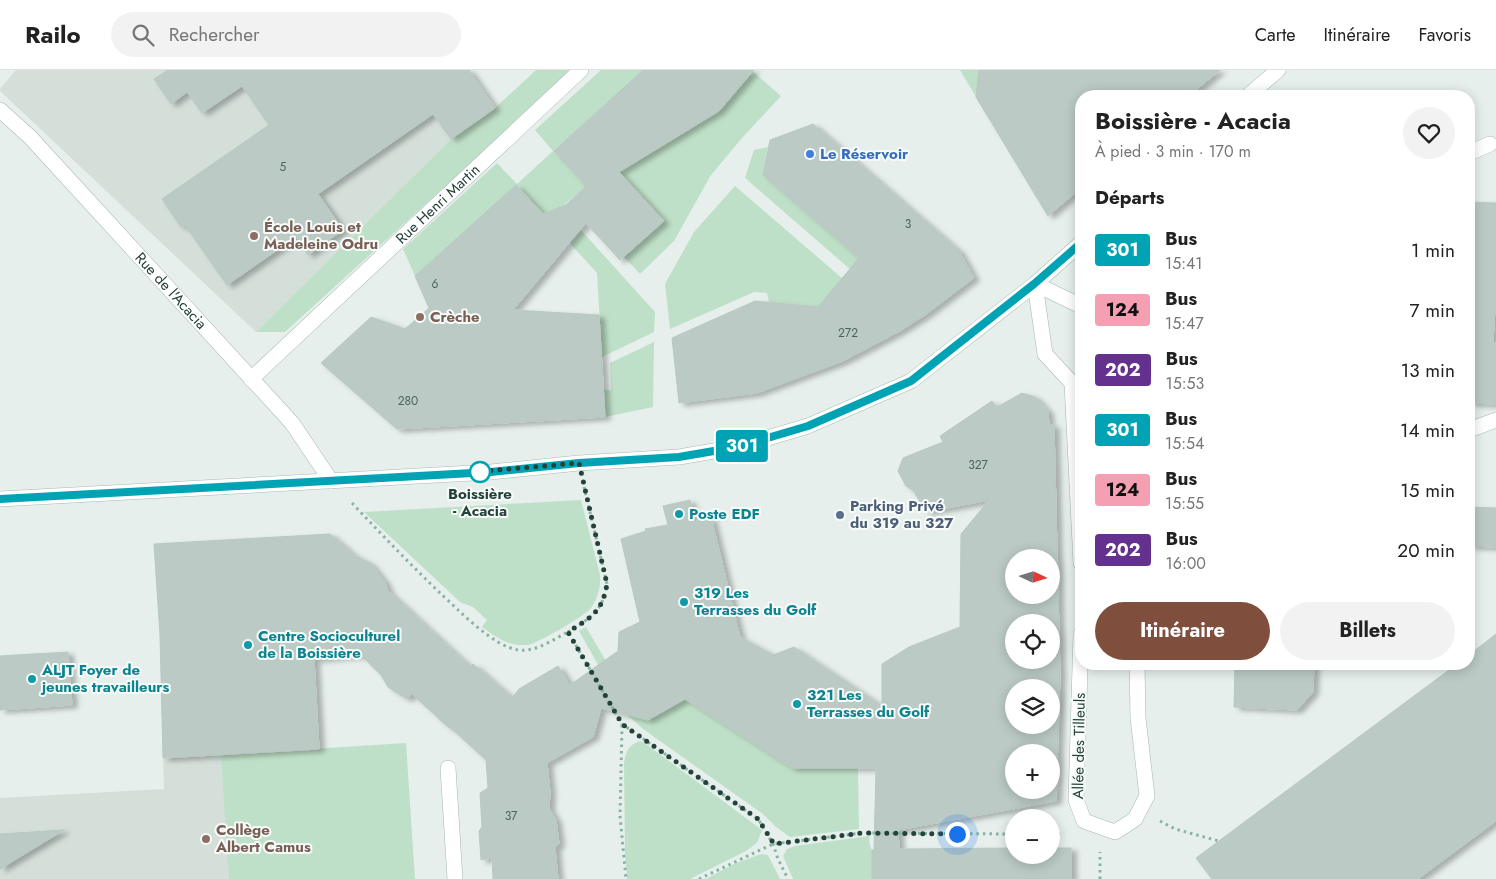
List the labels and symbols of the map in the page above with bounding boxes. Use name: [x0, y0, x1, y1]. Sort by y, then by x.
place label: Le Réservoir: [820, 143, 909, 165]
marker: Le Réservoir: [804, 148, 816, 160]
house number: 5: [280, 158, 287, 176]
street label: Rue Henri Martin: [391, 159, 485, 249]
house number: 3: [905, 215, 912, 233]
place label: École Louis et Madeleine Odru: [264, 216, 378, 255]
marker: École Louis et Madeleine Odru: [248, 230, 260, 242]
street label: Rue de l'Acacia: [130, 247, 212, 334]
house number: 6: [432, 275, 439, 293]
place label: Crèche: [430, 306, 480, 328]
marker: Crèche: [414, 311, 426, 323]
house number: 272: [838, 324, 858, 342]
house number: 280: [398, 392, 418, 410]
line badge: 301: [713, 430, 771, 462]
house number: 327: [968, 456, 989, 474]
marker: Boissière - Acacia: [469, 461, 491, 483]
place label: Boissière - Acacia: [448, 483, 512, 522]
place label: Parking Privé du 319 au 327: [850, 495, 954, 534]
place label: Poste EDF: [689, 503, 760, 525]
marker: Poste EDF: [673, 508, 685, 520]
marker: Parking Privé du 319 au 327: [834, 509, 846, 521]
north arrow: [1005, 549, 1060, 604]
place label: 319 Les Terrasses du Golf: [694, 582, 817, 621]
marker: 319 Les Terrasses du Golf: [678, 596, 690, 608]
place label: Centre Socioculturel de la Boissière: [258, 625, 400, 664]
marker: Centre Socioculturel de la Boissière: [242, 639, 254, 651]
place label: ALJT Foyer de jeunes travailleurs: [40, 659, 169, 698]
marker: ALJT Foyer de jeunes travailleurs: [26, 673, 38, 685]
place label: 321 Les Terrasses du Golf: [807, 684, 930, 723]
street label: Allée des Tilleuls: [1067, 693, 1091, 799]
marker: 321 Les Terrasses du Golf: [791, 698, 803, 710]
house number: 37: [505, 807, 518, 825]
place label: Collège Albert Camus: [215, 819, 311, 858]
your location: [945, 822, 970, 847]
marker: Collège Albert Camus: [200, 833, 212, 845]

